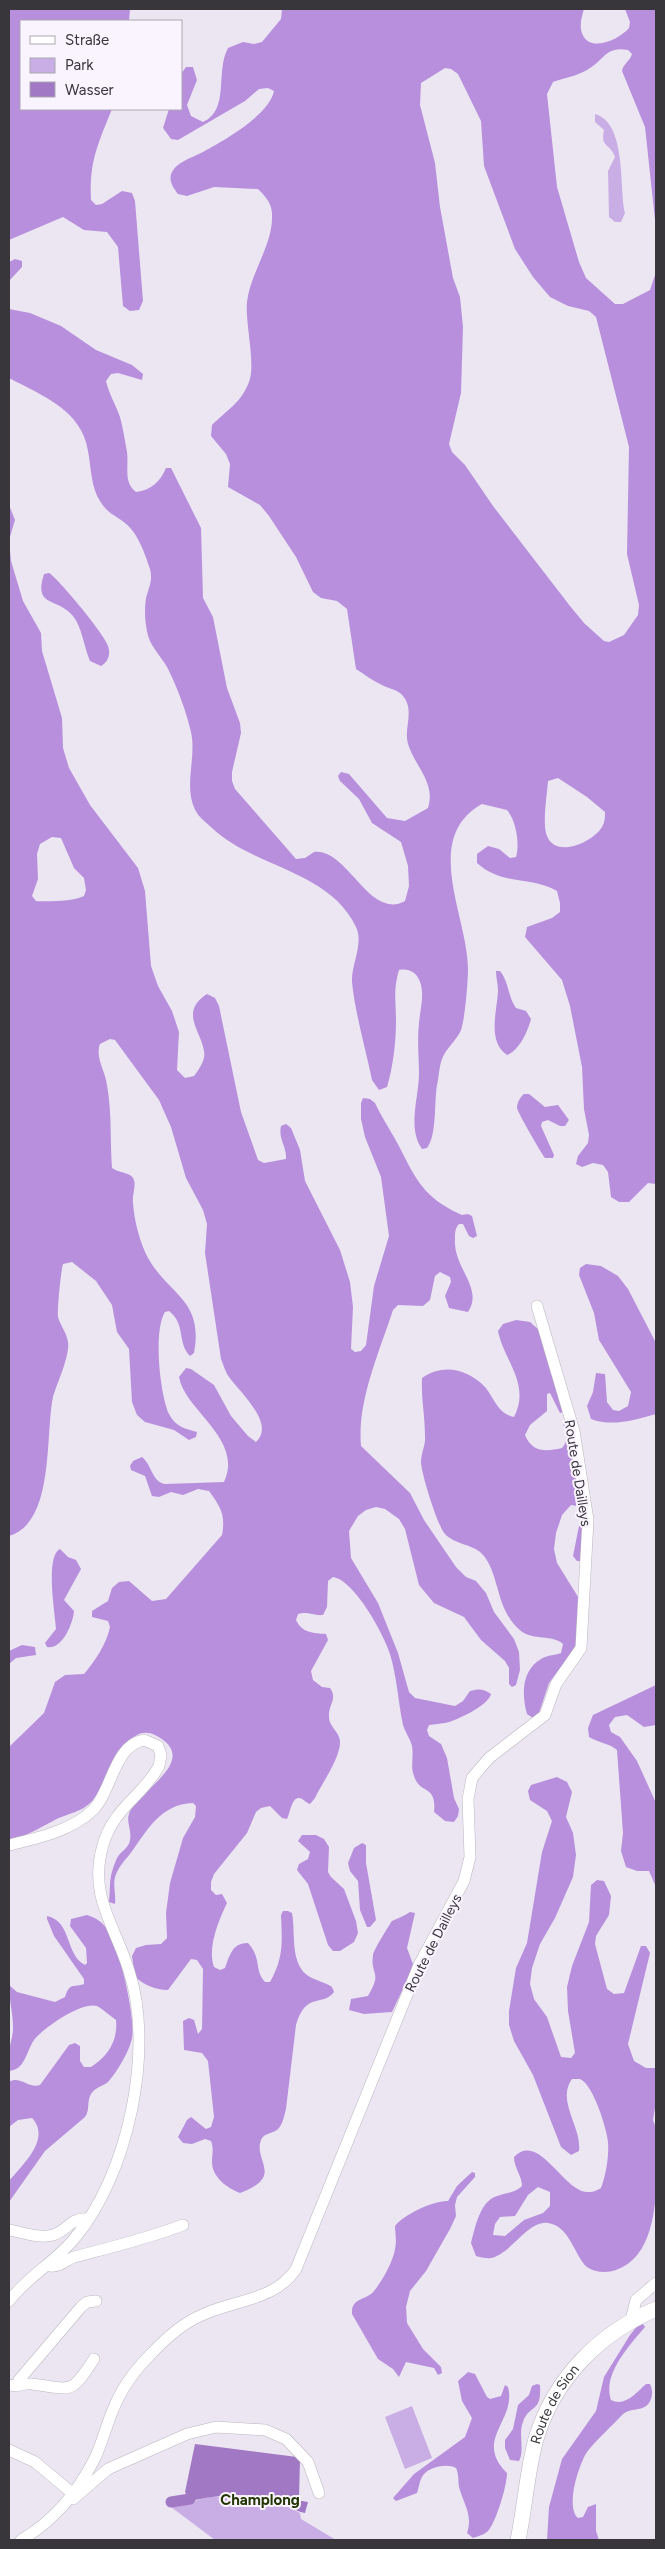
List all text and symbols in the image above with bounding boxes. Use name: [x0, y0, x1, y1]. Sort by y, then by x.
legend: [20, 20, 182, 110]
text: Straße: [65, 31, 109, 49]
text: Park: [65, 56, 94, 74]
text: Wasser: [65, 81, 114, 99]
street label: Route de Dailleys: [561, 1418, 594, 1528]
street label: Route de Dailleys: [401, 1891, 466, 1995]
street label: Route de Sion: [527, 2361, 583, 2446]
district label: Champlong: [220, 2491, 300, 2509]

